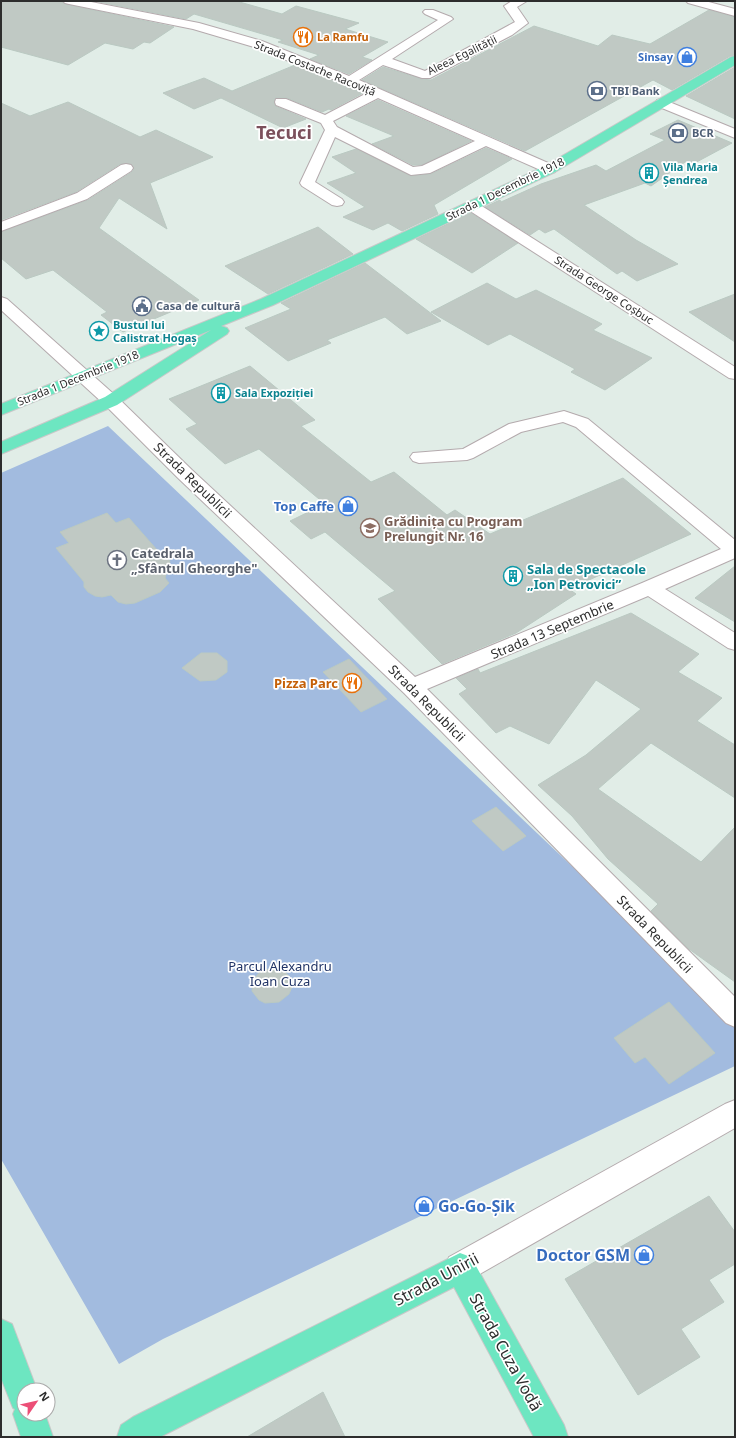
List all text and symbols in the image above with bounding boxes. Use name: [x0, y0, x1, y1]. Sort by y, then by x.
restaurant icon: La Ramfu: [292, 26, 314, 48]
place label: La Ramfu: [317, 29, 369, 44]
street label: Aleea Egalității: [424, 31, 499, 78]
street label: Strada Costache Racoviță: [252, 36, 378, 99]
shop icon: Sinsay: [676, 46, 698, 68]
place label: Sinsay: [638, 49, 674, 64]
bank icon: TBI Bank: [586, 80, 608, 102]
place label: TBI Bank: [611, 83, 660, 98]
district label: Tecuci: [256, 120, 312, 144]
bank icon: BCR: [667, 122, 689, 144]
place label: BCR: [692, 125, 714, 140]
street label: Strada 1 Decembrie 1918: [443, 153, 566, 224]
place label: Vila Maria Șendrea: [663, 159, 718, 187]
building icon: Vila Maria Șendrea: [638, 162, 660, 184]
street label: Strada George Coșbuc: [552, 252, 657, 327]
public building icon: Casa de cultură: [131, 295, 153, 317]
place label: Casa de cultură: [156, 298, 240, 313]
place label: Bustul lui Calistrat Hogaș: [113, 317, 197, 345]
place icon: Bustul lui Calistrat Hogaș: [88, 320, 110, 342]
street label: Strada 1 Decembrie 1918: [15, 346, 141, 409]
building icon: Sala Expoziției: [210, 382, 232, 404]
place label: Sala Expoziției: [235, 385, 313, 400]
street label: Strada Republicii: [150, 438, 236, 522]
shop icon: Top Caffe: [337, 495, 359, 517]
place label: Top Caffe: [274, 497, 334, 515]
place label: Grădinița cu Program Prelungit Nr. 16: [384, 512, 523, 545]
school or university icon: Grădinița cu Program Prelungit Nr. 16: [359, 517, 381, 539]
place label: Catedrala „Sfântul Gheorghe": [131, 544, 257, 577]
church icon: Catedrala „Sfântul Gheorghe": [106, 549, 128, 571]
place label: Sala de Spectacole „Ion Petrovici”: [527, 560, 646, 593]
building icon: Sala de Spectacole „Ion Petrovici”: [502, 565, 524, 587]
street label: Strada 13 Septembrie: [488, 595, 616, 663]
street label: Strada Republicii: [385, 661, 469, 745]
restaurant icon: Pizza Parc: [341, 672, 363, 694]
place label: Pizza Parc: [274, 674, 338, 692]
street label: Strada Republicii: [613, 891, 697, 977]
park label: Parcul Alexandru Ioan Cuza: [228, 957, 332, 990]
shop icon: Go-Go-Șik: [413, 1195, 435, 1217]
place label: Go-Go-Șik: [438, 1195, 515, 1217]
place label: Doctor GSM: [536, 1244, 630, 1266]
shop icon: Doctor GSM: [633, 1244, 655, 1266]
street label: Strada Unirii: [390, 1247, 482, 1311]
street label: Strada Cuza Vodă: [465, 1289, 547, 1415]
north arrow: [16, 1382, 56, 1422]
text: N: [36, 1388, 53, 1404]

